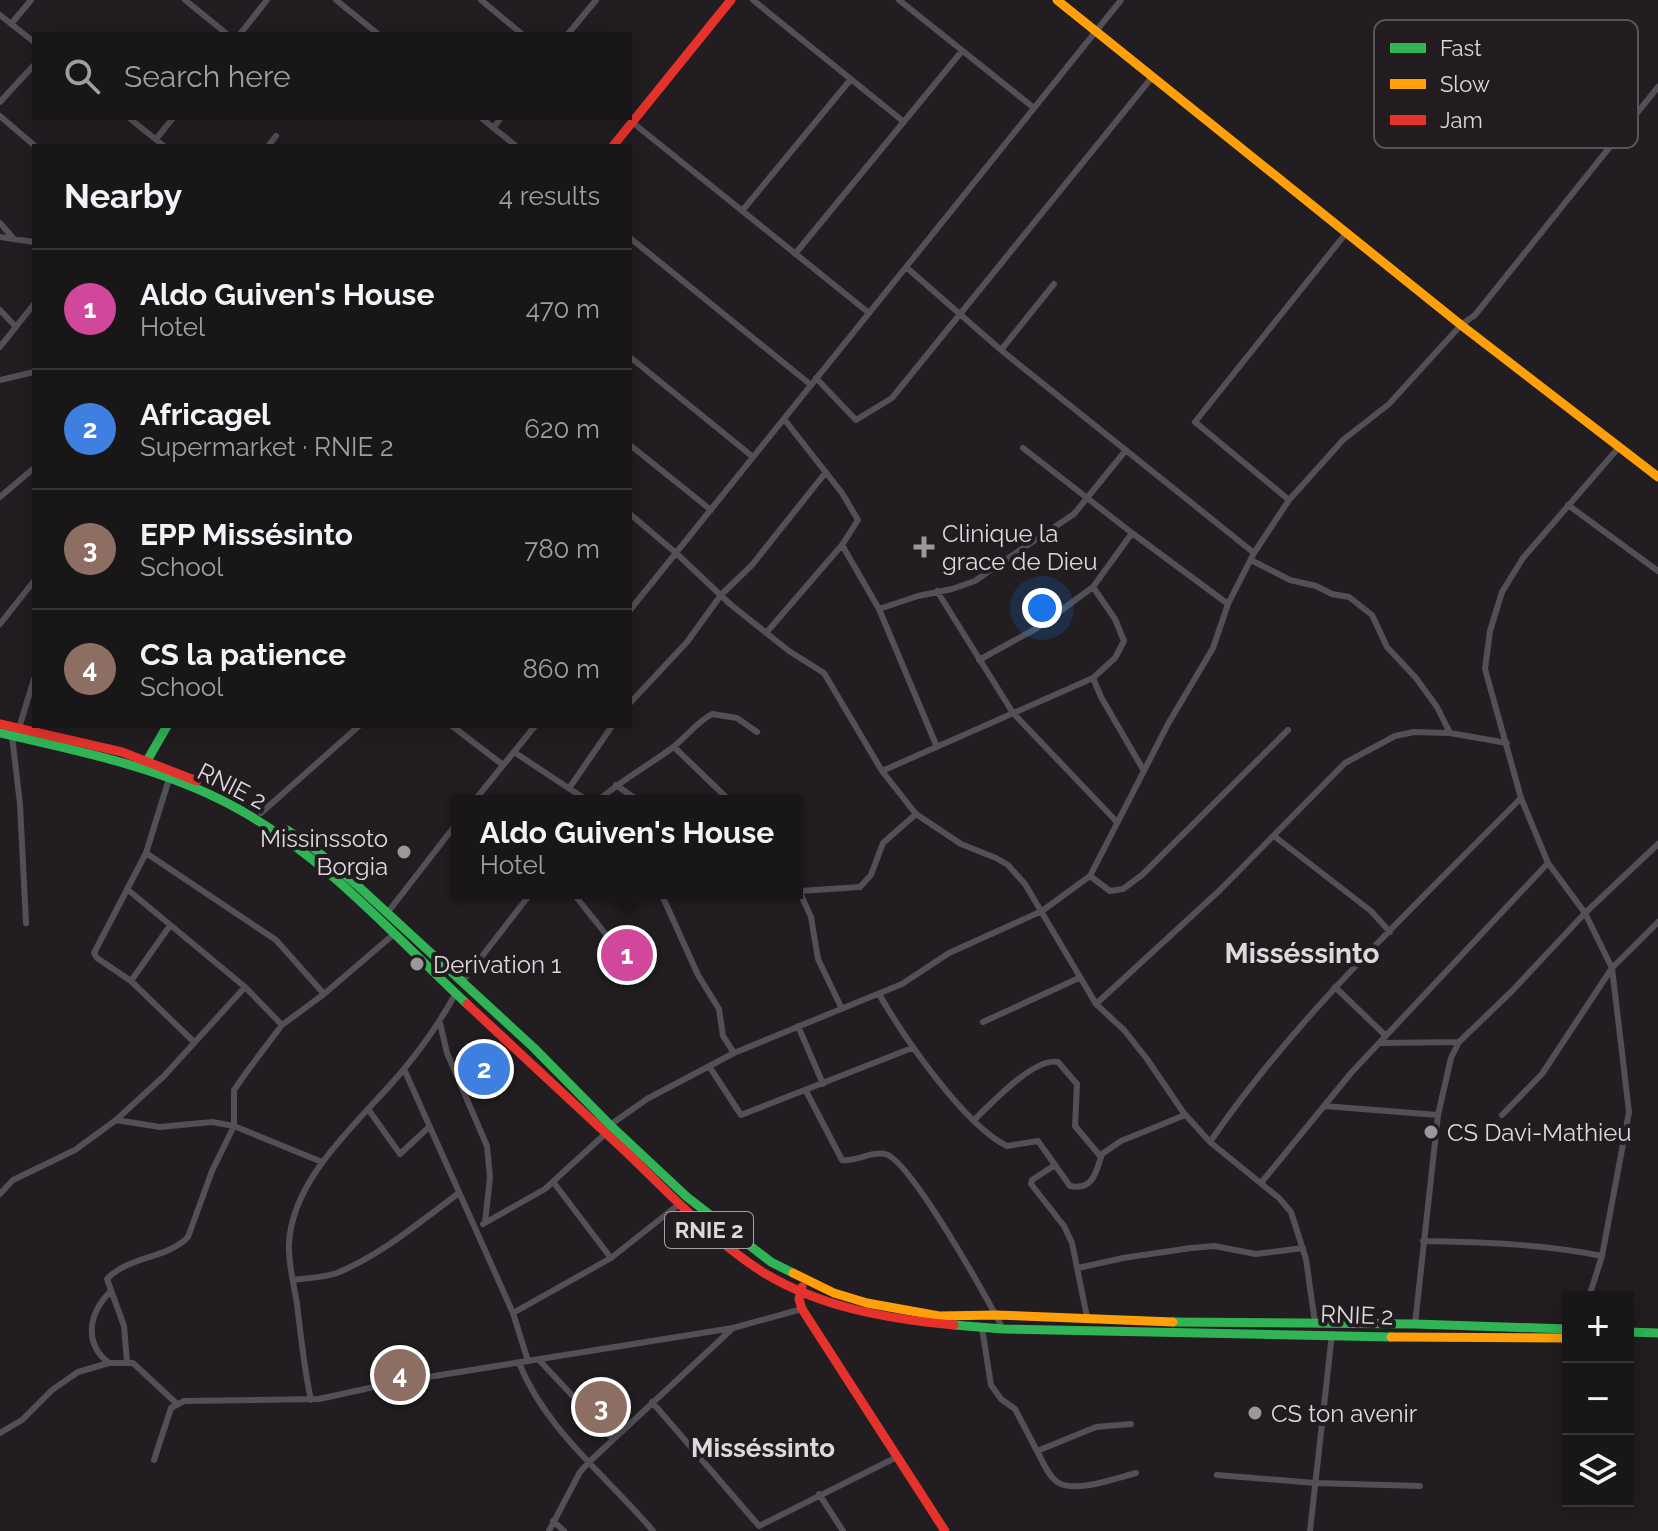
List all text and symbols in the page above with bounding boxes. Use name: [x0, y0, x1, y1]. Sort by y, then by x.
legend: [1374, 20, 1638, 148]
search box: [32, 32, 632, 120]
text: Fast: [1440, 35, 1482, 61]
icon: search: [60, 54, 104, 98]
text: Search here: [124, 59, 291, 94]
text: Slow: [1440, 71, 1490, 97]
text: Jam: [1440, 107, 1483, 133]
text: Nearby: [64, 176, 182, 216]
text: 4 results: [499, 181, 600, 211]
text: Aldo Guiven's House: [140, 277, 434, 312]
text: 1: [84, 294, 96, 324]
text: 470 m: [526, 294, 600, 324]
text: Hotel: [140, 312, 205, 342]
text: Africagel: [140, 397, 271, 432]
text: 2: [83, 414, 97, 444]
text: 620 m: [524, 414, 600, 444]
text: Supermarket · RNIE 2: [140, 432, 393, 462]
text: EPP Missésinto: [140, 517, 353, 552]
place label: Clinique la grace de Dieu: [942, 519, 1097, 576]
text: 3: [83, 534, 97, 564]
text: 780 m: [524, 534, 600, 564]
marker: Clinique la grace de Dieu: [913, 536, 935, 558]
text: School: [140, 552, 223, 582]
your location: [1022, 588, 1062, 628]
text: CS la patience: [140, 637, 346, 672]
text: 4: [83, 654, 97, 684]
text: 860 m: [522, 654, 600, 684]
text: School: [140, 672, 223, 702]
street label: RNIE 2: [193, 756, 271, 816]
popup: [451, 795, 803, 899]
text: Aldo Guiven's House: [480, 815, 774, 850]
place label: Missinssoto Borgia: [260, 824, 388, 881]
marker: Missinssoto Borgia: [395, 843, 413, 861]
text: Hotel: [480, 850, 545, 880]
pin: 1: [601, 925, 653, 985]
district label: Misséssinto: [1225, 937, 1380, 970]
place label: Derivation 1: [433, 950, 561, 979]
marker: Derivation 1: [408, 955, 426, 973]
pin: 2: [458, 1039, 510, 1099]
place label: CS Davi-Mathieu: [1447, 1118, 1632, 1147]
marker: CS Davi-Mathieu: [1422, 1123, 1440, 1141]
road number: RNIE 2: [665, 1212, 753, 1248]
map controls: [1562, 1291, 1634, 1507]
button: +: [1562, 1291, 1634, 1363]
street label: RNIE 2: [1320, 1299, 1394, 1331]
pin: 4: [374, 1345, 426, 1405]
button: −: [1562, 1363, 1634, 1435]
pin: 3: [575, 1377, 627, 1437]
place label: CS ton avenir: [1271, 1399, 1418, 1428]
marker: CS ton avenir: [1246, 1404, 1264, 1422]
district label: Misséssinto: [691, 1433, 835, 1463]
button: layers: [1562, 1435, 1634, 1507]

